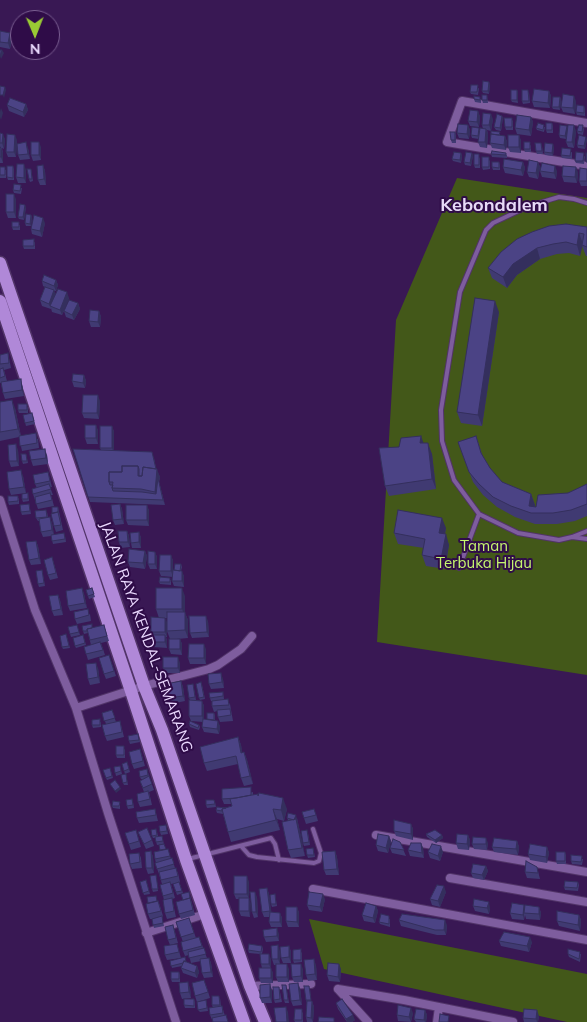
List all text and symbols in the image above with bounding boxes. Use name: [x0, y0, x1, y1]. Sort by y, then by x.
north arrow: [10, 10, 60, 60]
text: N: [30, 40, 41, 58]
district label: Kebondalem: [440, 195, 548, 217]
street label: JALAN RAYA KENDAL-SEMARANG: [96, 519, 196, 755]
park label: Taman Terbuka Hijau: [436, 537, 532, 572]

